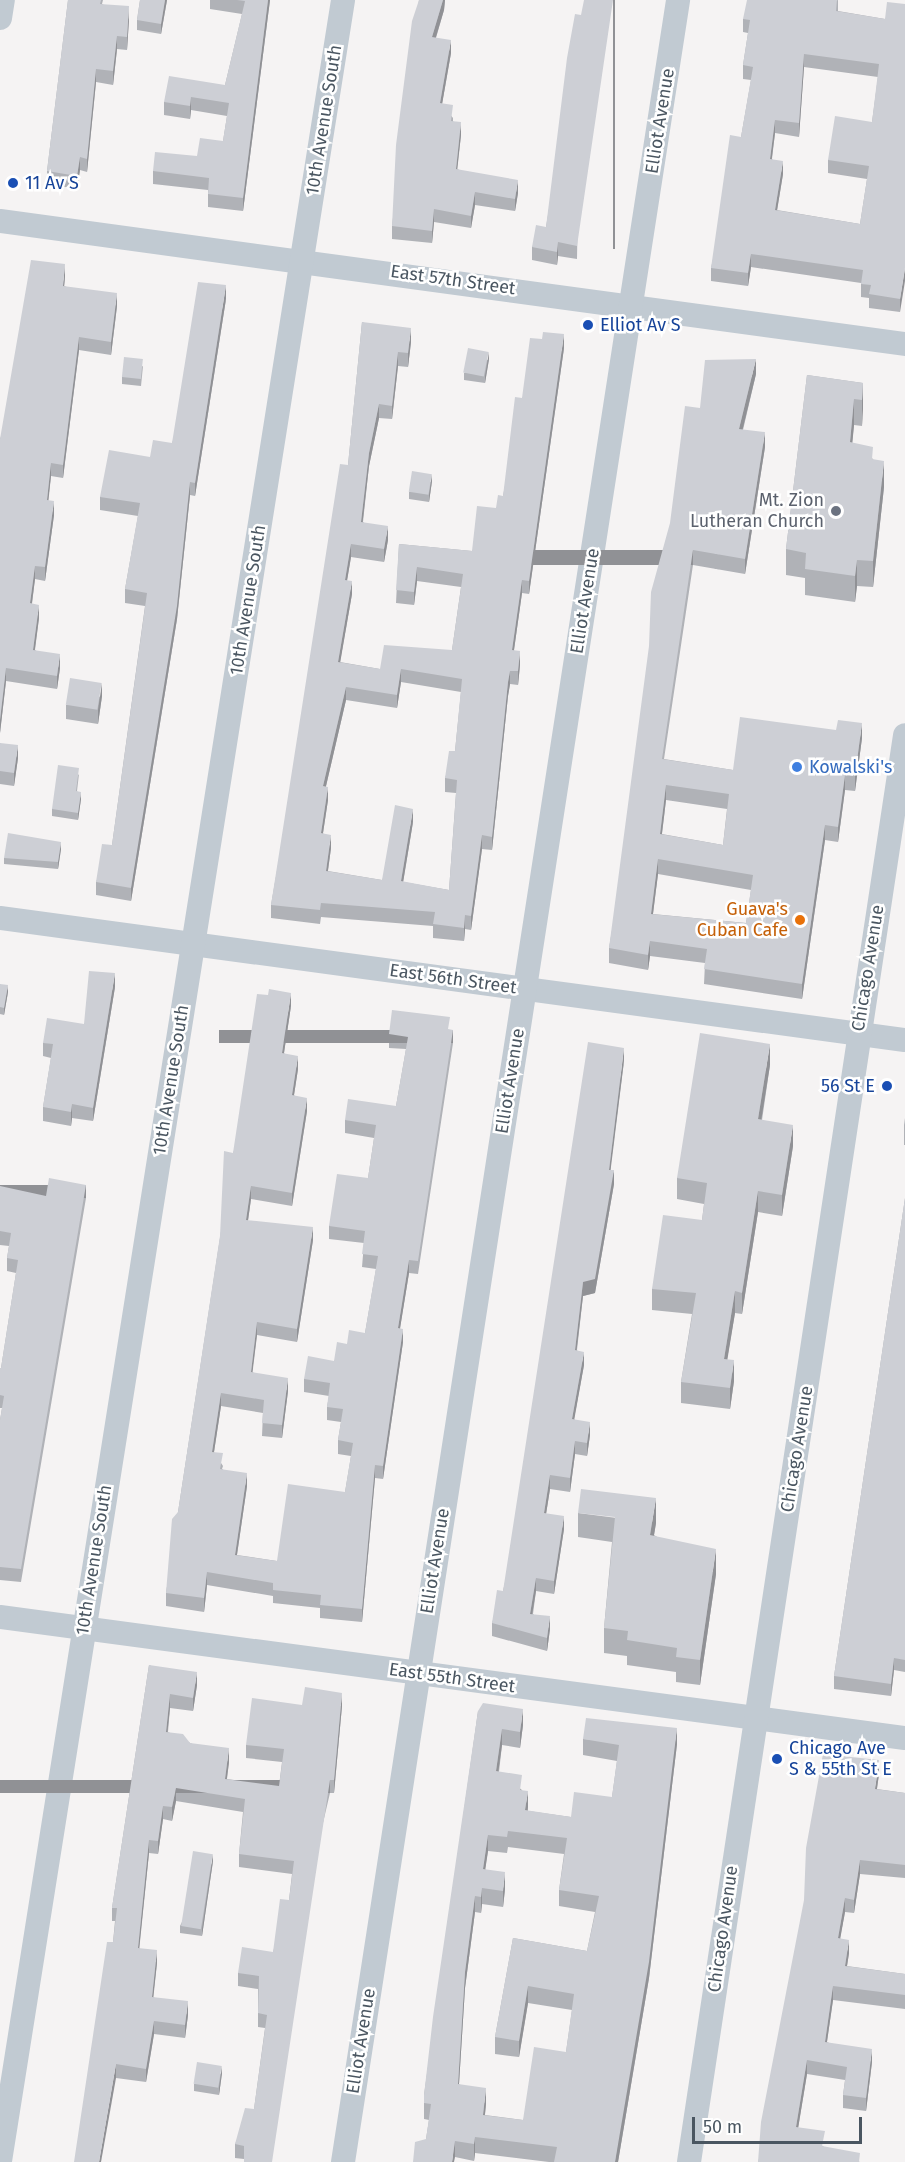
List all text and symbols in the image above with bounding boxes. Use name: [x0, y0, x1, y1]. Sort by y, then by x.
street label: 10th Avenue South: [301, 43, 347, 197]
street label: Elliot Avenue: [641, 67, 679, 175]
place label: 11 Av S: [25, 172, 79, 194]
marker: 11 Av S: [6, 176, 20, 190]
street label: East 57th Street: [389, 261, 517, 299]
place label: Elliot Av S: [600, 314, 681, 336]
marker: Elliot Av S: [581, 318, 595, 332]
place label: Mt. Zion Lutheran Church: [690, 490, 824, 532]
marker: Mt. Zion Lutheran Church: [829, 504, 843, 518]
street label: 10th Avenue South: [225, 523, 271, 677]
street label: Elliot Avenue: [566, 547, 604, 655]
place label: Kowalski's: [809, 756, 892, 778]
marker: Kowalski's: [790, 760, 804, 774]
place label: Guava's Cuban Cafe: [697, 899, 788, 942]
street label: Chicago Avenue: [847, 903, 889, 1033]
marker: Guava's Cuban Cafe: [793, 913, 807, 927]
street label: East 56th Street: [388, 959, 518, 999]
street label: 10th Avenue South: [148, 1003, 194, 1157]
street label: Elliot Avenue: [491, 1027, 529, 1135]
place label: 56 St E: [821, 1075, 875, 1097]
marker: 56 St E: [880, 1079, 894, 1093]
street label: Chicago Avenue: [776, 1384, 818, 1514]
street label: 10th Avenue South: [71, 1483, 117, 1637]
street label: Elliot Avenue: [416, 1507, 454, 1615]
street label: East 55th Street: [388, 1658, 516, 1698]
place label: Chicago Ave S & 55th St E: [789, 1738, 892, 1780]
marker: Chicago Ave S & 55th St E: [770, 1752, 784, 1766]
street label: Chicago Avenue: [703, 1864, 743, 1994]
street label: Elliot Avenue: [342, 1987, 380, 2095]
scale bar: [695, 2105, 864, 2143]
text: 50 m: [703, 2116, 742, 2138]

